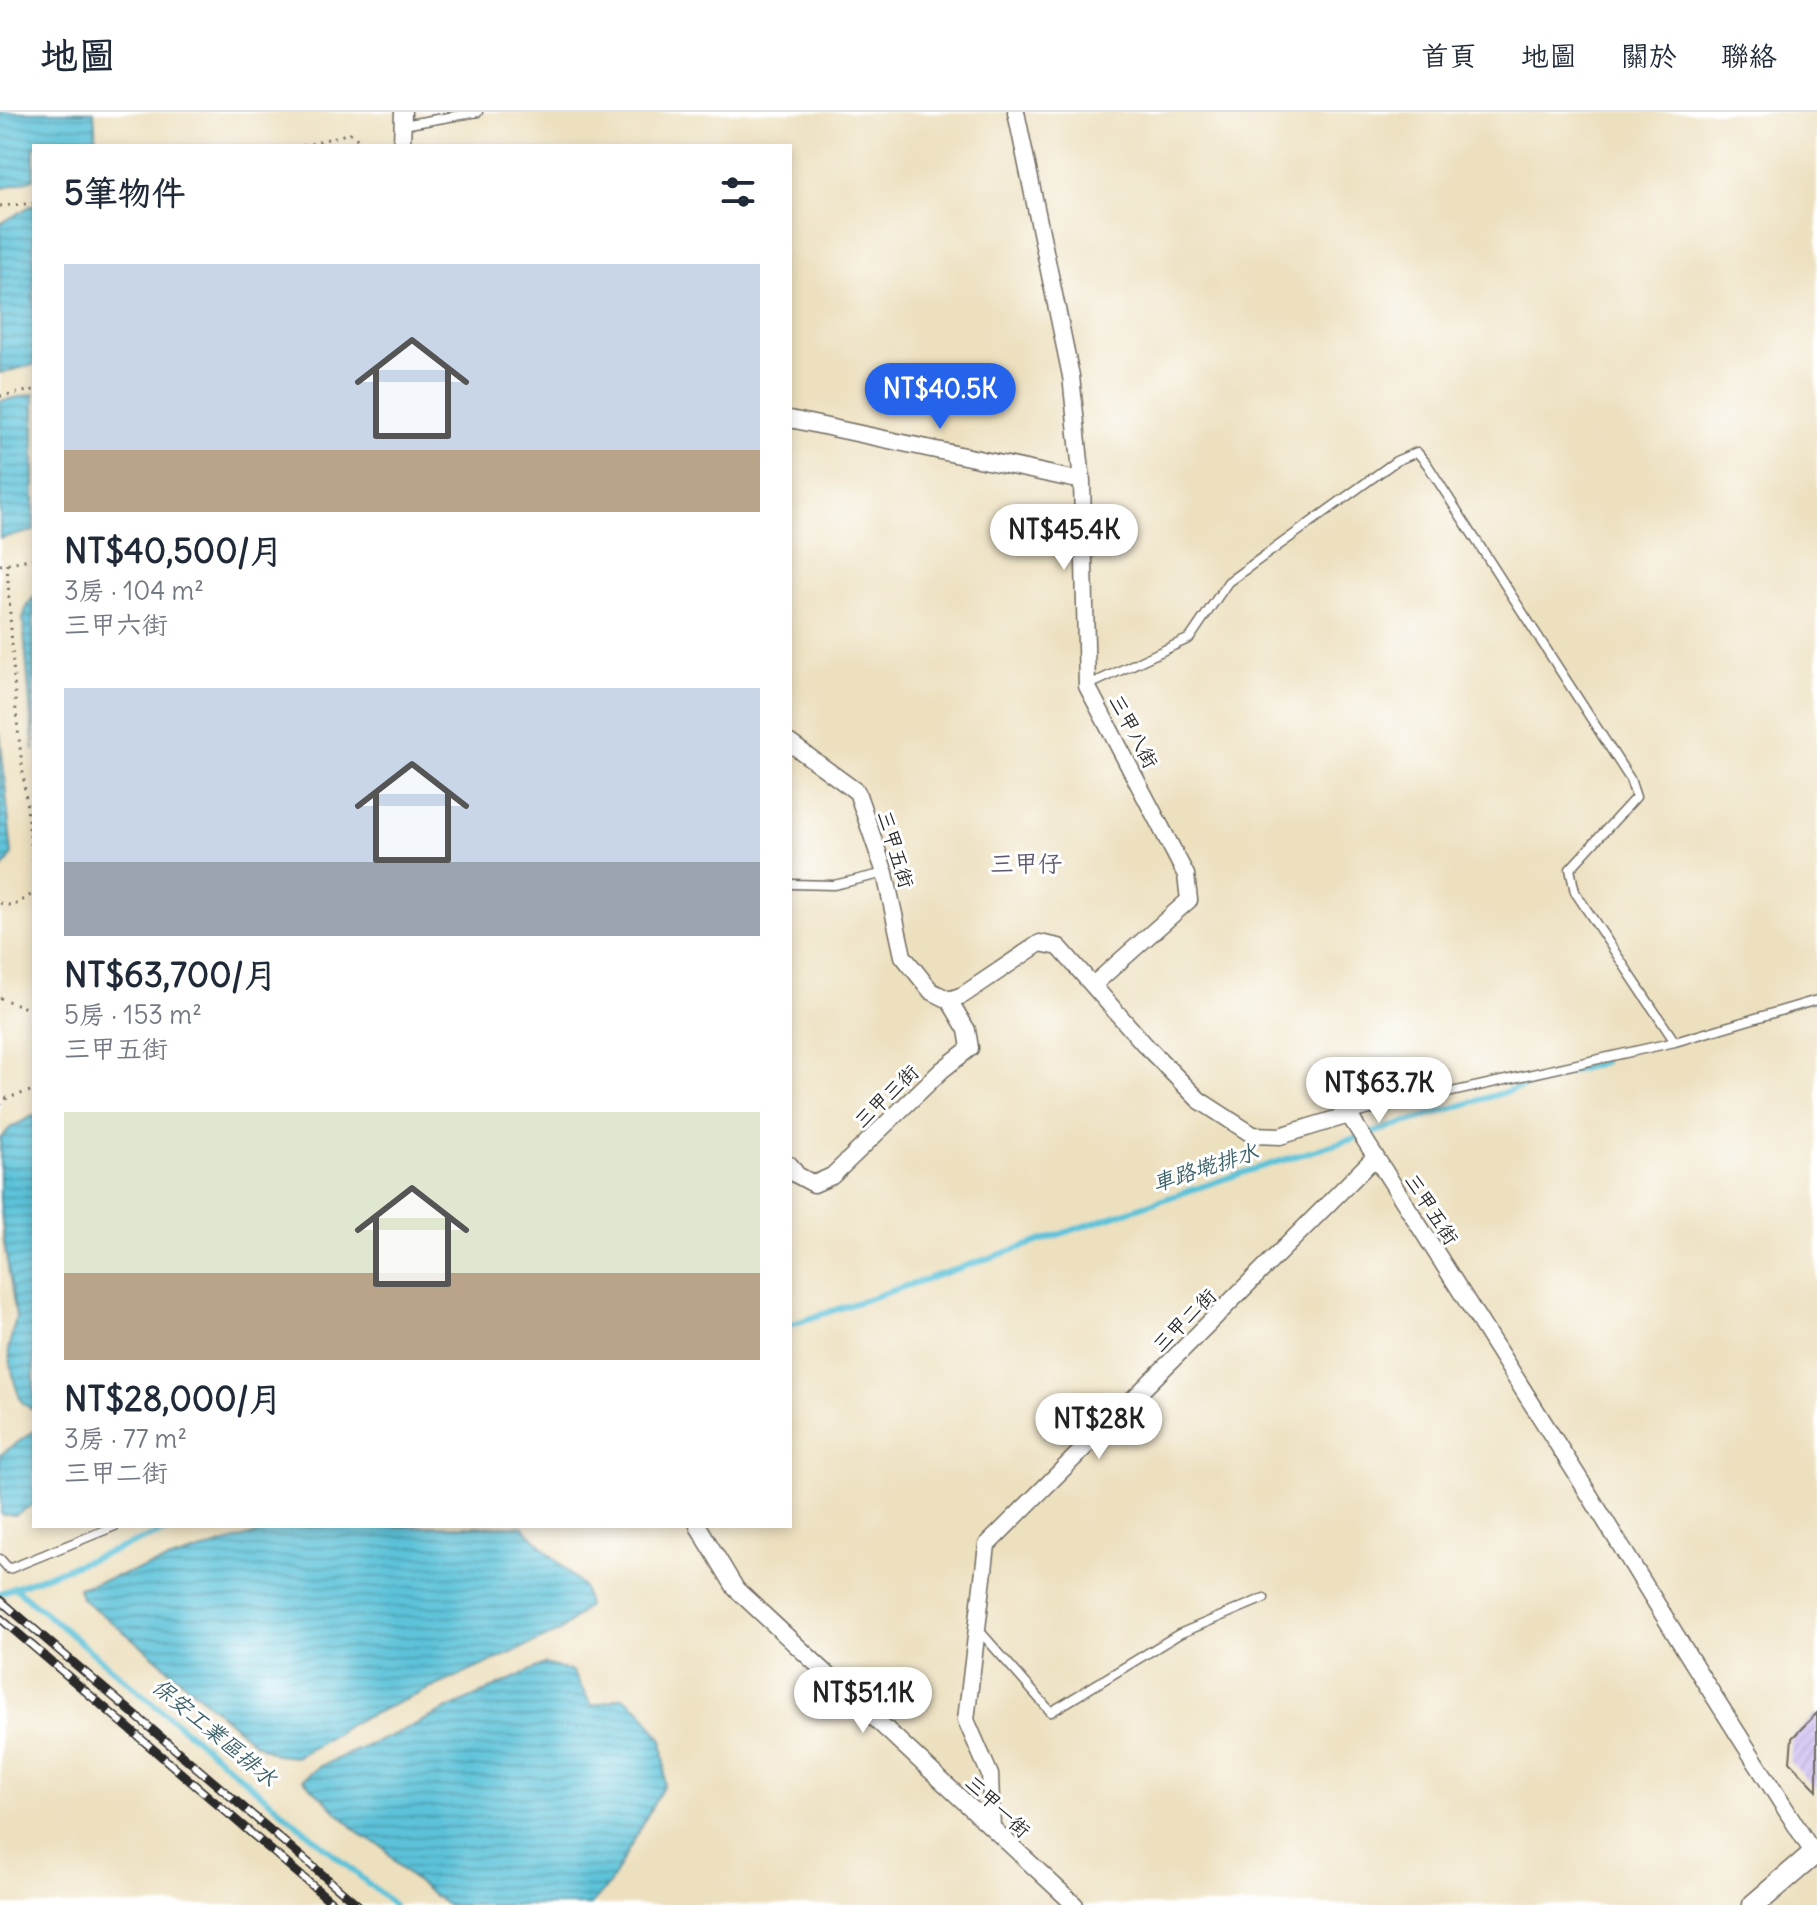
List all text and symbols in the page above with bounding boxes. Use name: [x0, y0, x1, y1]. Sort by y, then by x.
text: 地圖: [40, 32, 116, 79]
text: 首頁: [1421, 38, 1477, 74]
text: 地圖: [1521, 38, 1577, 74]
text: 關於: [1621, 38, 1677, 74]
text: 聯絡: [1721, 38, 1777, 74]
icon: filters: [716, 170, 760, 214]
text: 5筆物件: [64, 171, 186, 214]
icon: home: [340, 316, 484, 460]
pin: NT$40.5K: [857, 363, 1023, 431]
text: NT$40.5K: [883, 372, 997, 405]
pin: NT$45.4K: [981, 504, 1147, 572]
text: NT$45.4K: [1008, 513, 1120, 546]
text: NT$40,500/月: [64, 529, 284, 572]
text: 3房 · 104 m²: [64, 574, 204, 607]
text: 三甲六街: [64, 608, 168, 641]
street label: 三甲八街: [1104, 690, 1164, 772]
icon: home: [340, 740, 484, 884]
street label: 三甲五街: [872, 807, 920, 891]
district label: 三甲仔: [990, 848, 1062, 878]
text: NT$63,700/月: [64, 953, 278, 996]
text: 5房 · 153 m²: [64, 998, 202, 1031]
text: 三甲五街: [64, 1032, 168, 1065]
pin: NT$63.7K: [1296, 1057, 1462, 1125]
street label: 三甲三街: [849, 1059, 923, 1133]
text: NT$63.7K: [1324, 1066, 1434, 1099]
water label: 車路墘排水: [1148, 1136, 1263, 1197]
icon: home: [340, 1164, 484, 1308]
street label: 三甲五街: [1400, 1169, 1464, 1249]
street label: 三甲二街: [1147, 1283, 1221, 1357]
text: NT$28,000/月: [64, 1377, 283, 1420]
pin: NT$28K: [1034, 1393, 1164, 1461]
text: NT$28K: [1053, 1402, 1145, 1435]
text: 3房 · 77 m²: [64, 1422, 187, 1455]
text: 三甲二街: [64, 1456, 168, 1489]
pin: NT$51.1K: [780, 1667, 946, 1735]
water label: 保安工業區排水: [147, 1672, 284, 1793]
text: NT$51.1K: [812, 1676, 914, 1709]
street label: 三甲一街: [960, 1770, 1036, 1842]

